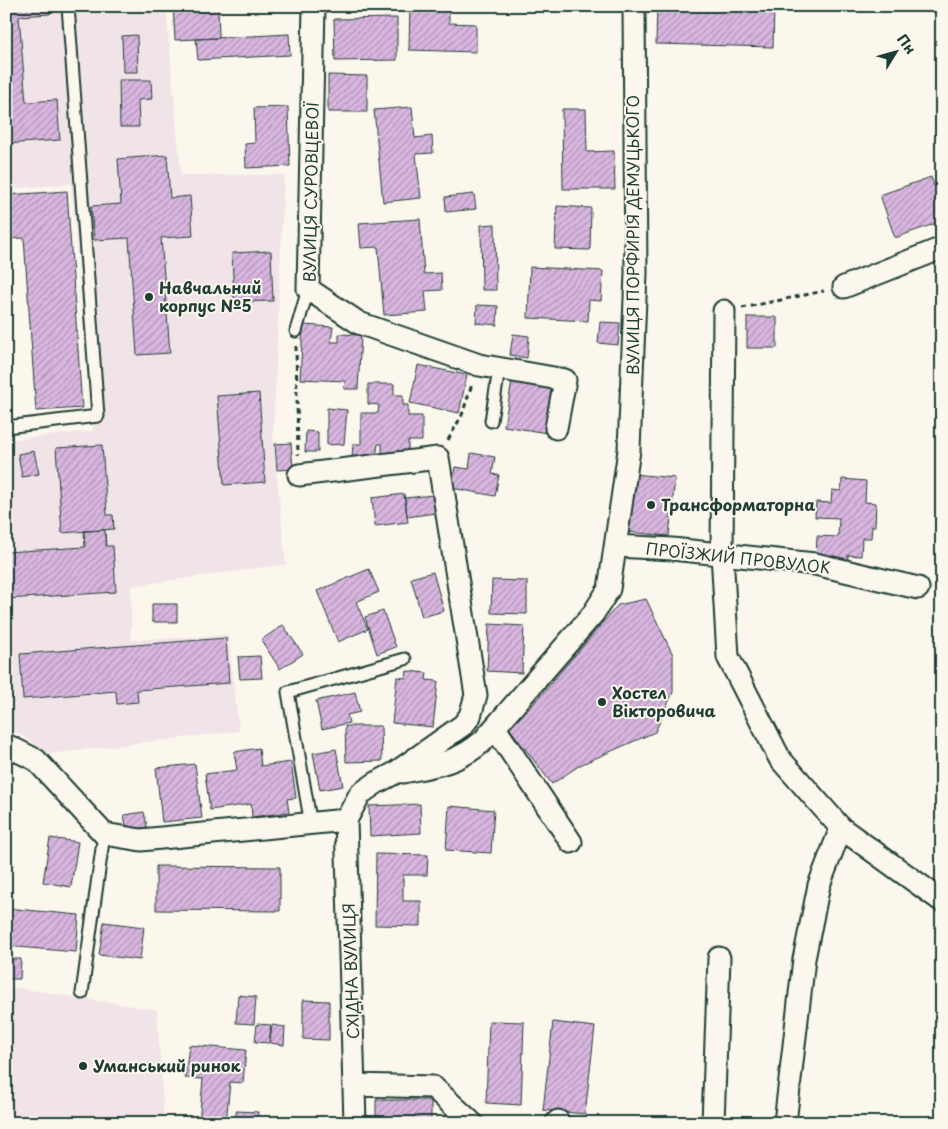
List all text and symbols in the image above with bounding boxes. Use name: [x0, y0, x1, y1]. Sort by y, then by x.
north arrow: [870, 28, 920, 78]
text: Пн: [892, 29, 921, 58]
street label: ВУЛИЦЯ ПОРФИРІЯ ДЕМУЦЬКОГО: [620, 95, 644, 375]
street label: ВУЛИЦЯ СУРОВЦЕВОЇ: [296, 101, 324, 282]
place label: Навчальний корпус №5: [159, 275, 262, 317]
marker: Навчальний корпус №5: [143, 291, 155, 303]
place label: Трансформаторна: [661, 492, 815, 516]
marker: Трансформаторна: [645, 499, 657, 511]
street label: ПРОЇЗЖИЙ ПРОВУЛОК: [645, 535, 831, 579]
place label: Хостел Вікторовича: [612, 680, 716, 722]
marker: Хостел Вікторовича: [596, 696, 608, 708]
street label: СХІДНА ВУЛИЦЯ: [336, 903, 364, 1040]
place label: Уманський ринок: [93, 1053, 241, 1077]
marker: Уманський ринок: [77, 1060, 89, 1072]

